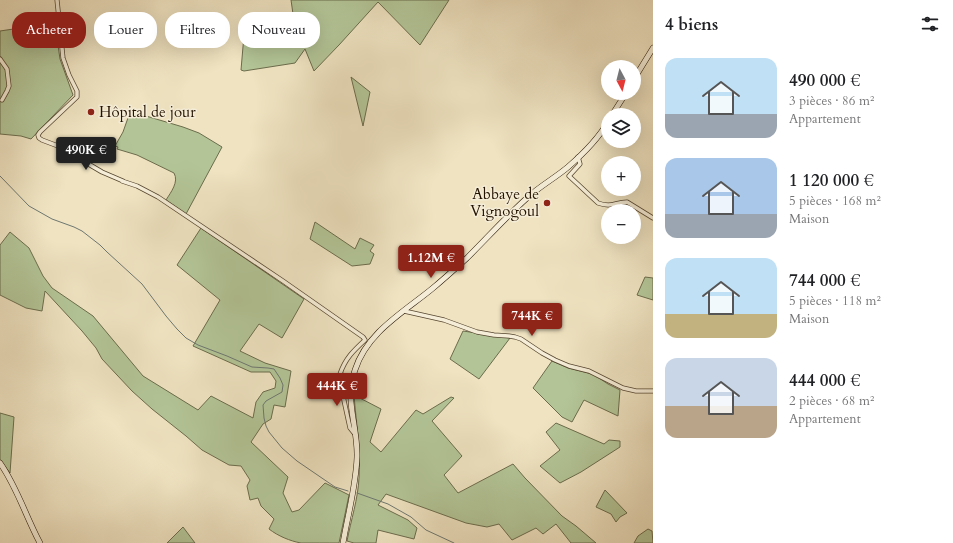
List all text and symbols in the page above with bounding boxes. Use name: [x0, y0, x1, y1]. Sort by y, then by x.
chip: Acheter: [12, 12, 86, 48]
chip: Louer: [94, 12, 157, 48]
chip: Filtres: [165, 12, 230, 48]
chip: Nouveau: [238, 12, 320, 48]
text: 4 biens: [665, 13, 718, 36]
icon: filters: [919, 13, 941, 35]
north arrow: [601, 60, 641, 100]
map controls: [601, 60, 641, 244]
text: 490 000 €: [789, 69, 861, 92]
icon: home: [697, 74, 745, 122]
text: 3 pièces · 86 m²: [789, 92, 874, 110]
place label: Hôpital de jour: [99, 102, 196, 122]
marker: Hôpital de jour: [86, 107, 96, 117]
button: layers: [601, 108, 641, 148]
text: Appartement: [789, 110, 861, 128]
pin: 490K €: [53, 137, 119, 171]
text: 490K €: [65, 141, 107, 159]
button: +: [601, 156, 641, 196]
text: 1 120 000 €: [789, 169, 874, 192]
icon: home: [697, 174, 745, 222]
place label: Abbaye de Vignogoul: [470, 184, 539, 221]
text: 5 pièces · 168 m²: [789, 192, 881, 210]
marker: Abbaye de Vignogoul: [542, 198, 552, 208]
button: −: [601, 204, 641, 244]
text: Maison: [789, 210, 829, 228]
pin: 1.12M €: [394, 245, 468, 279]
text: 1.12M €: [407, 249, 455, 267]
text: 744 000 €: [789, 269, 861, 292]
icon: home: [697, 274, 745, 322]
text: 5 pièces · 118 m²: [789, 292, 881, 310]
pin: 744K €: [499, 303, 565, 337]
text: 744K €: [511, 307, 553, 325]
text: Maison: [789, 310, 829, 328]
text: 444 000 €: [789, 369, 861, 392]
pin: 444K €: [304, 373, 370, 407]
icon: home: [697, 374, 745, 422]
text: 444K €: [316, 377, 358, 395]
text: 2 pièces · 68 m²: [789, 392, 874, 410]
text: Appartement: [789, 410, 861, 428]

